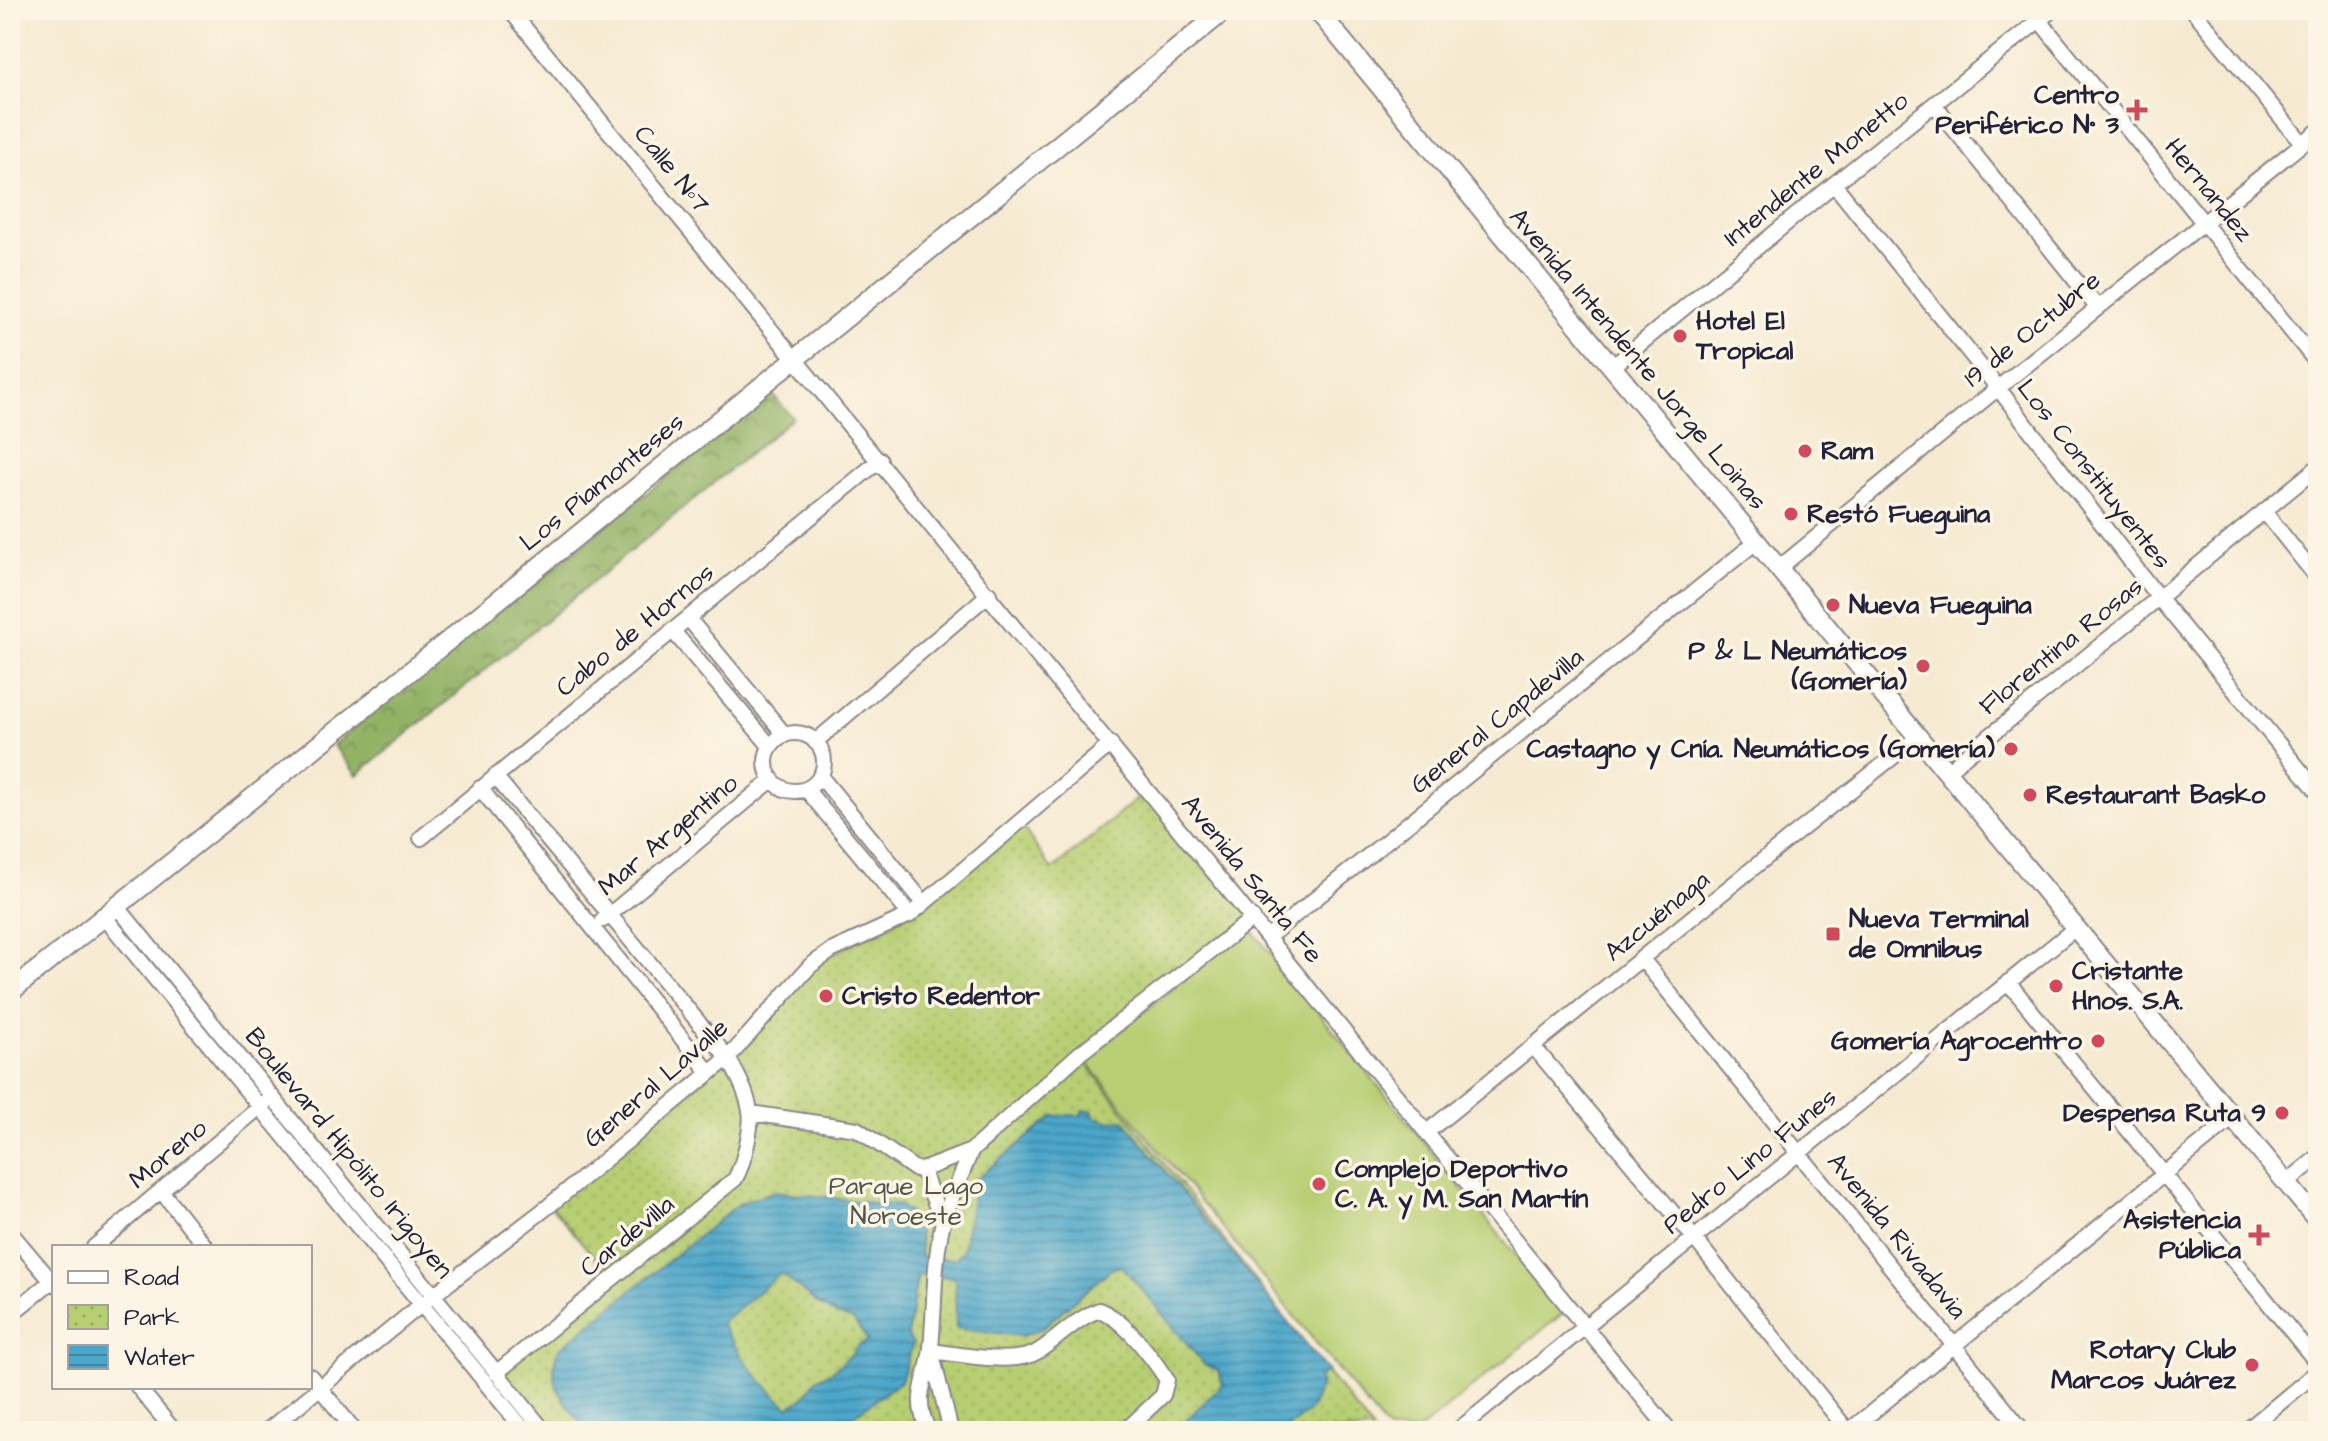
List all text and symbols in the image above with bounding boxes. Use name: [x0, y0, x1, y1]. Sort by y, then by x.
place label: Centro Periférico N° 3: [1935, 77, 2120, 143]
street label: Intendente Monetto: [1716, 83, 1917, 255]
marker: Centro Periférico N° 3: [2126, 99, 2148, 121]
street label: Calle Nº7: [625, 117, 719, 221]
street label: Hernandez: [2156, 131, 2262, 249]
street label: Avenida Intendente Jorge Loinas: [1499, 200, 1775, 519]
street label: 19 de Octubre: [1956, 262, 2108, 396]
place label: Hotel El Tropical: [1695, 303, 1793, 369]
marker: Hotel El Tropical: [1671, 327, 1689, 345]
street label: Los Constituyentes: [2007, 371, 2180, 578]
street label: Los Piamonteses: [512, 404, 692, 560]
place label: Ram: [1821, 433, 1874, 469]
marker: Ram: [1796, 442, 1814, 460]
place label: Restó Fueguina: [1807, 496, 1991, 535]
marker: Restó Fueguina: [1782, 505, 1800, 523]
street label: Cabo de Hornos: [548, 555, 722, 705]
street label: Florentina Rosas: [1971, 569, 2151, 723]
place label: Nueva Fueguina: [1849, 587, 2033, 626]
marker: Nueva Fueguina: [1824, 596, 1842, 614]
place label: P & L Neumáticos (Gomería): [1688, 633, 1907, 699]
street label: General Capdevilla: [1403, 640, 1591, 802]
marker: P & L Neumáticos (Gomería): [1914, 657, 1932, 675]
place label: Castagno y Cnía. Neumáticos (Gomería): [1526, 731, 1995, 770]
marker: Castagno y Cnía. Neumáticos (Gomería): [2002, 740, 2020, 758]
street label: Mar Argentino: [590, 765, 747, 906]
place label: Restaurant Basko: [2046, 777, 2266, 813]
marker: Restaurant Basko: [2021, 786, 2039, 804]
street label: Avenida Santa Fe: [1173, 787, 1331, 971]
street label: Azcuénaga: [1597, 862, 1719, 971]
place label: Nueva Terminal de Omnibus: [1848, 901, 2029, 967]
marker: Nueva Terminal de Omnibus: [1824, 925, 1842, 943]
place label: Cristante Hnos. S.A.: [2072, 953, 2184, 1019]
marker: Cristante Hnos. S.A.: [2047, 977, 2065, 995]
place label: Cristo Redentor: [842, 978, 1040, 1014]
marker: Cristo Redentor: [817, 987, 835, 1005]
street label: General Lavalle: [576, 1010, 736, 1156]
street label: Boulevard Hipólito Irigoyen: [235, 1020, 462, 1287]
place label: Gomería Agrocentro: [1831, 1023, 2082, 1062]
marker: Gomería Agrocentro: [2089, 1032, 2107, 1050]
street label: Pedro Lino Funes: [1655, 1079, 1845, 1243]
place label: Despensa Ruta 9: [2063, 1095, 2266, 1131]
marker: Despensa Ruta 9: [2273, 1104, 2291, 1122]
street label: Moreno: [121, 1110, 215, 1197]
street label: Avenida Rivadavia: [1819, 1145, 1975, 1327]
place label: Complejo Deportivo C. A. y M. San Martín: [1335, 1151, 1588, 1220]
park label: Parque Lago Noroeste: [829, 1168, 984, 1234]
marker: Complejo Deportivo C. A. y M. San Martín: [1310, 1175, 1328, 1193]
street label: Cardevilla: [572, 1187, 682, 1285]
place label: Asistencia Pública: [2123, 1202, 2242, 1268]
marker: Asistencia Pública: [2248, 1224, 2270, 1246]
legend: [52, 1245, 312, 1389]
text: Road: [124, 1261, 179, 1295]
text: Park: [124, 1301, 180, 1335]
place label: Rotary Club Marcos Juárez: [2051, 1332, 2237, 1398]
text: Water: [124, 1341, 195, 1375]
marker: Rotary Club Marcos Juárez: [2243, 1356, 2261, 1374]

